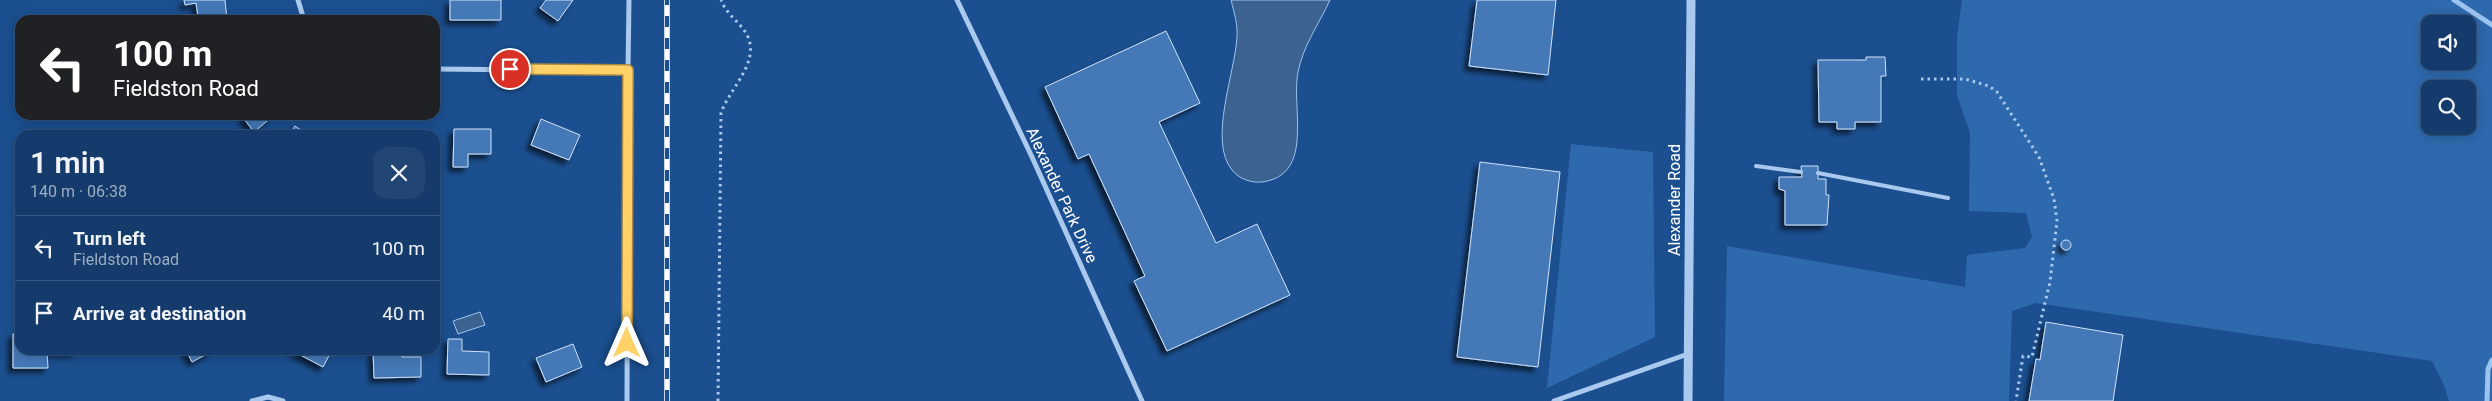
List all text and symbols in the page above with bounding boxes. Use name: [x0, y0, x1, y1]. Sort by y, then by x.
map controls: [2421, 15, 2476, 135]
button: sound: [2421, 15, 2476, 70]
text: 100 m: [113, 34, 212, 75]
icon: left: [30, 35, 95, 100]
pin: [489, 48, 531, 90]
icon: arrive: [496, 55, 524, 83]
text: Fieldston Road: [113, 76, 259, 101]
button: search: [2421, 80, 2476, 135]
street label: Alexander Park Drive: [1022, 124, 1102, 266]
street label: Alexander Road: [1665, 144, 1684, 256]
text: 1 min: [30, 145, 105, 180]
button: close: [373, 147, 425, 199]
text: 140 m · 06:38: [30, 182, 127, 201]
text: Turn left: [73, 227, 146, 250]
icon: left: [30, 234, 58, 262]
text: 100 m: [372, 237, 425, 260]
text: Fieldston Road: [73, 250, 179, 269]
icon: arrive: [30, 299, 58, 327]
text: Arrive at destination: [73, 302, 246, 325]
text: 40 m: [382, 302, 425, 325]
position arrow: [600, 316, 652, 368]

